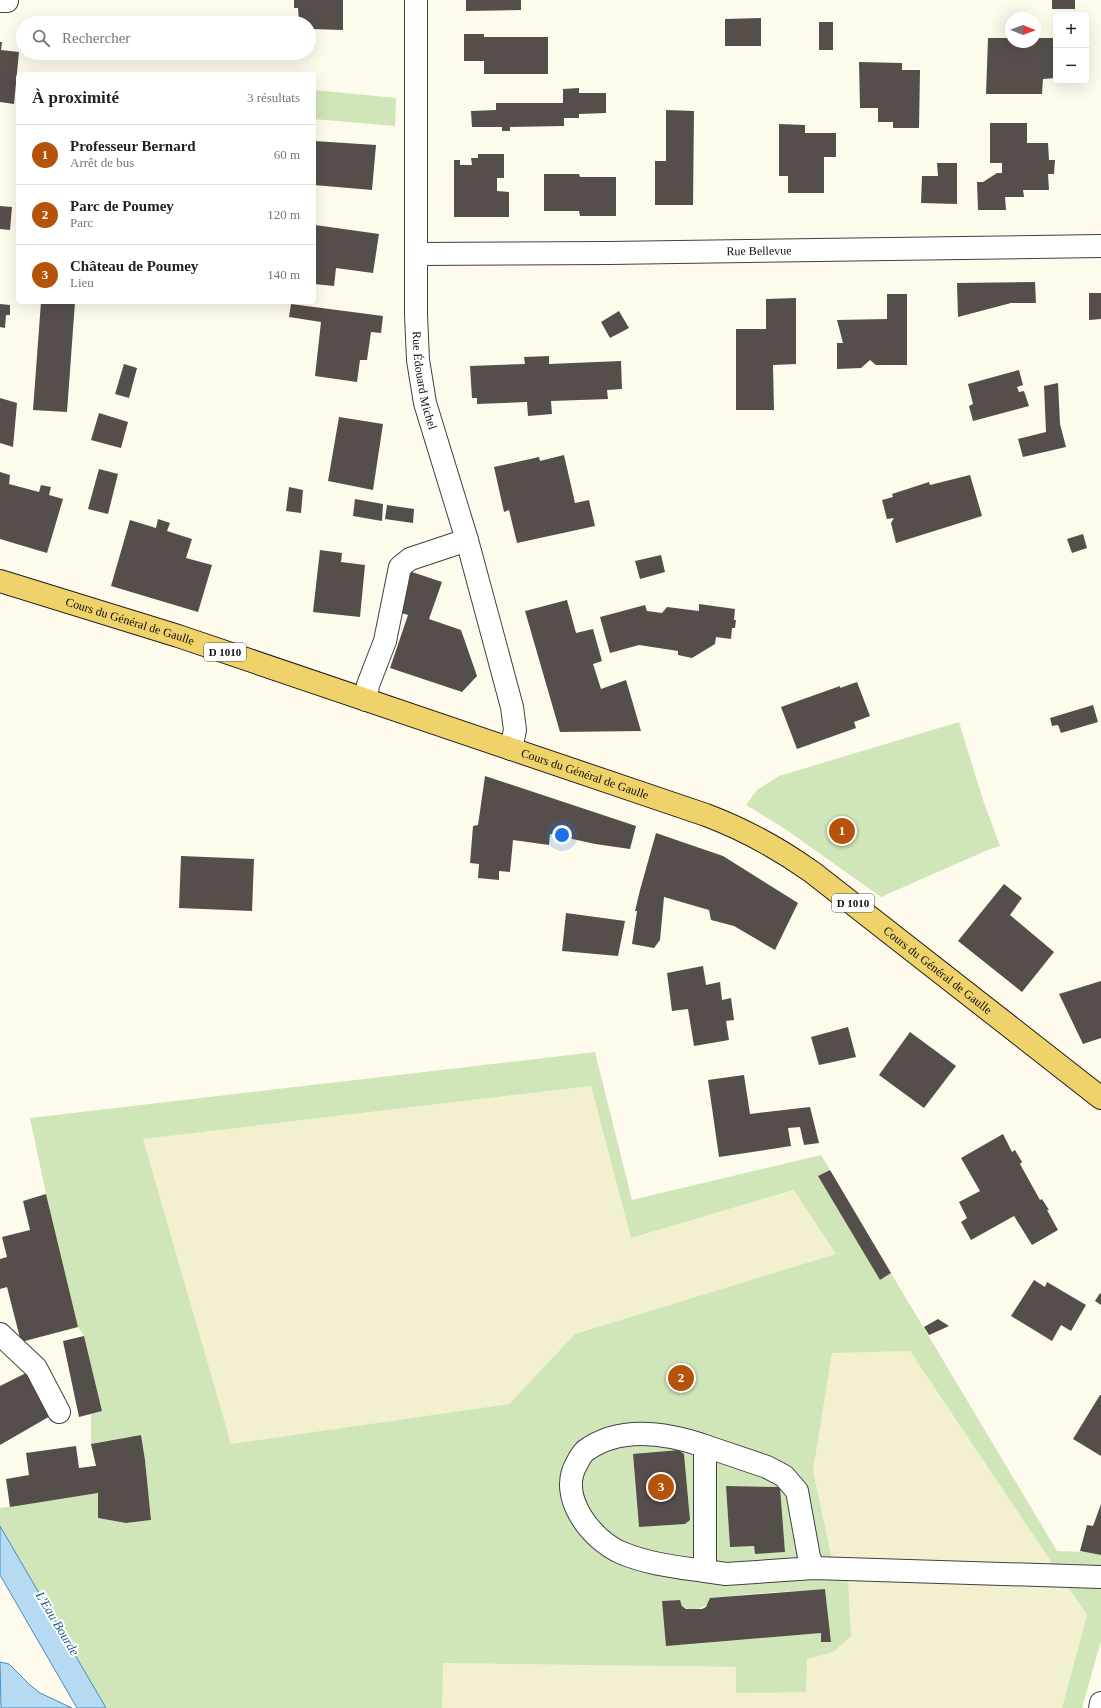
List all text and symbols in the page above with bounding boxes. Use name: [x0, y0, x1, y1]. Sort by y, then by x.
north arrow: [1005, 12, 1041, 48]
map controls: [1053, 12, 1089, 84]
button: +: [1053, 12, 1089, 48]
search box: [16, 16, 316, 60]
icon: search: [30, 27, 52, 49]
text: Rechercher: [62, 30, 130, 46]
button: −: [1053, 48, 1089, 84]
text: À proximité: [32, 88, 119, 107]
text: 3 résultats: [247, 90, 300, 105]
text: Professeur Bernard: [70, 138, 196, 154]
text: 1: [42, 147, 48, 162]
text: 60 m: [274, 147, 300, 162]
text: Arrêt de bus: [70, 155, 134, 170]
text: Parc de Poumey: [70, 198, 174, 214]
text: 2: [42, 207, 48, 222]
text: 120 m: [267, 207, 300, 222]
text: Parc: [70, 215, 93, 230]
street label: Rue Bellevue: [726, 243, 792, 258]
text: Château de Poumey: [70, 258, 198, 274]
text: 3: [42, 267, 48, 282]
text: 140 m: [267, 267, 300, 282]
text: Lieu: [70, 275, 94, 290]
street label: Rue Édouard Michel: [410, 331, 440, 432]
street label: Cours du Général de Gaulle: [64, 595, 196, 648]
road number: D 1010: [204, 643, 246, 661]
street label: Cours du Général de Gaulle: [519, 746, 651, 802]
pin: 1: [829, 816, 855, 846]
your location: [552, 825, 572, 845]
road number: D 1010: [832, 894, 874, 912]
street label: Cours du Général de Gaulle: [881, 923, 995, 1017]
pin: 2: [668, 1363, 694, 1393]
pin: 3: [648, 1472, 674, 1502]
water label: L'Eau Bourde: [32, 1588, 83, 1658]

